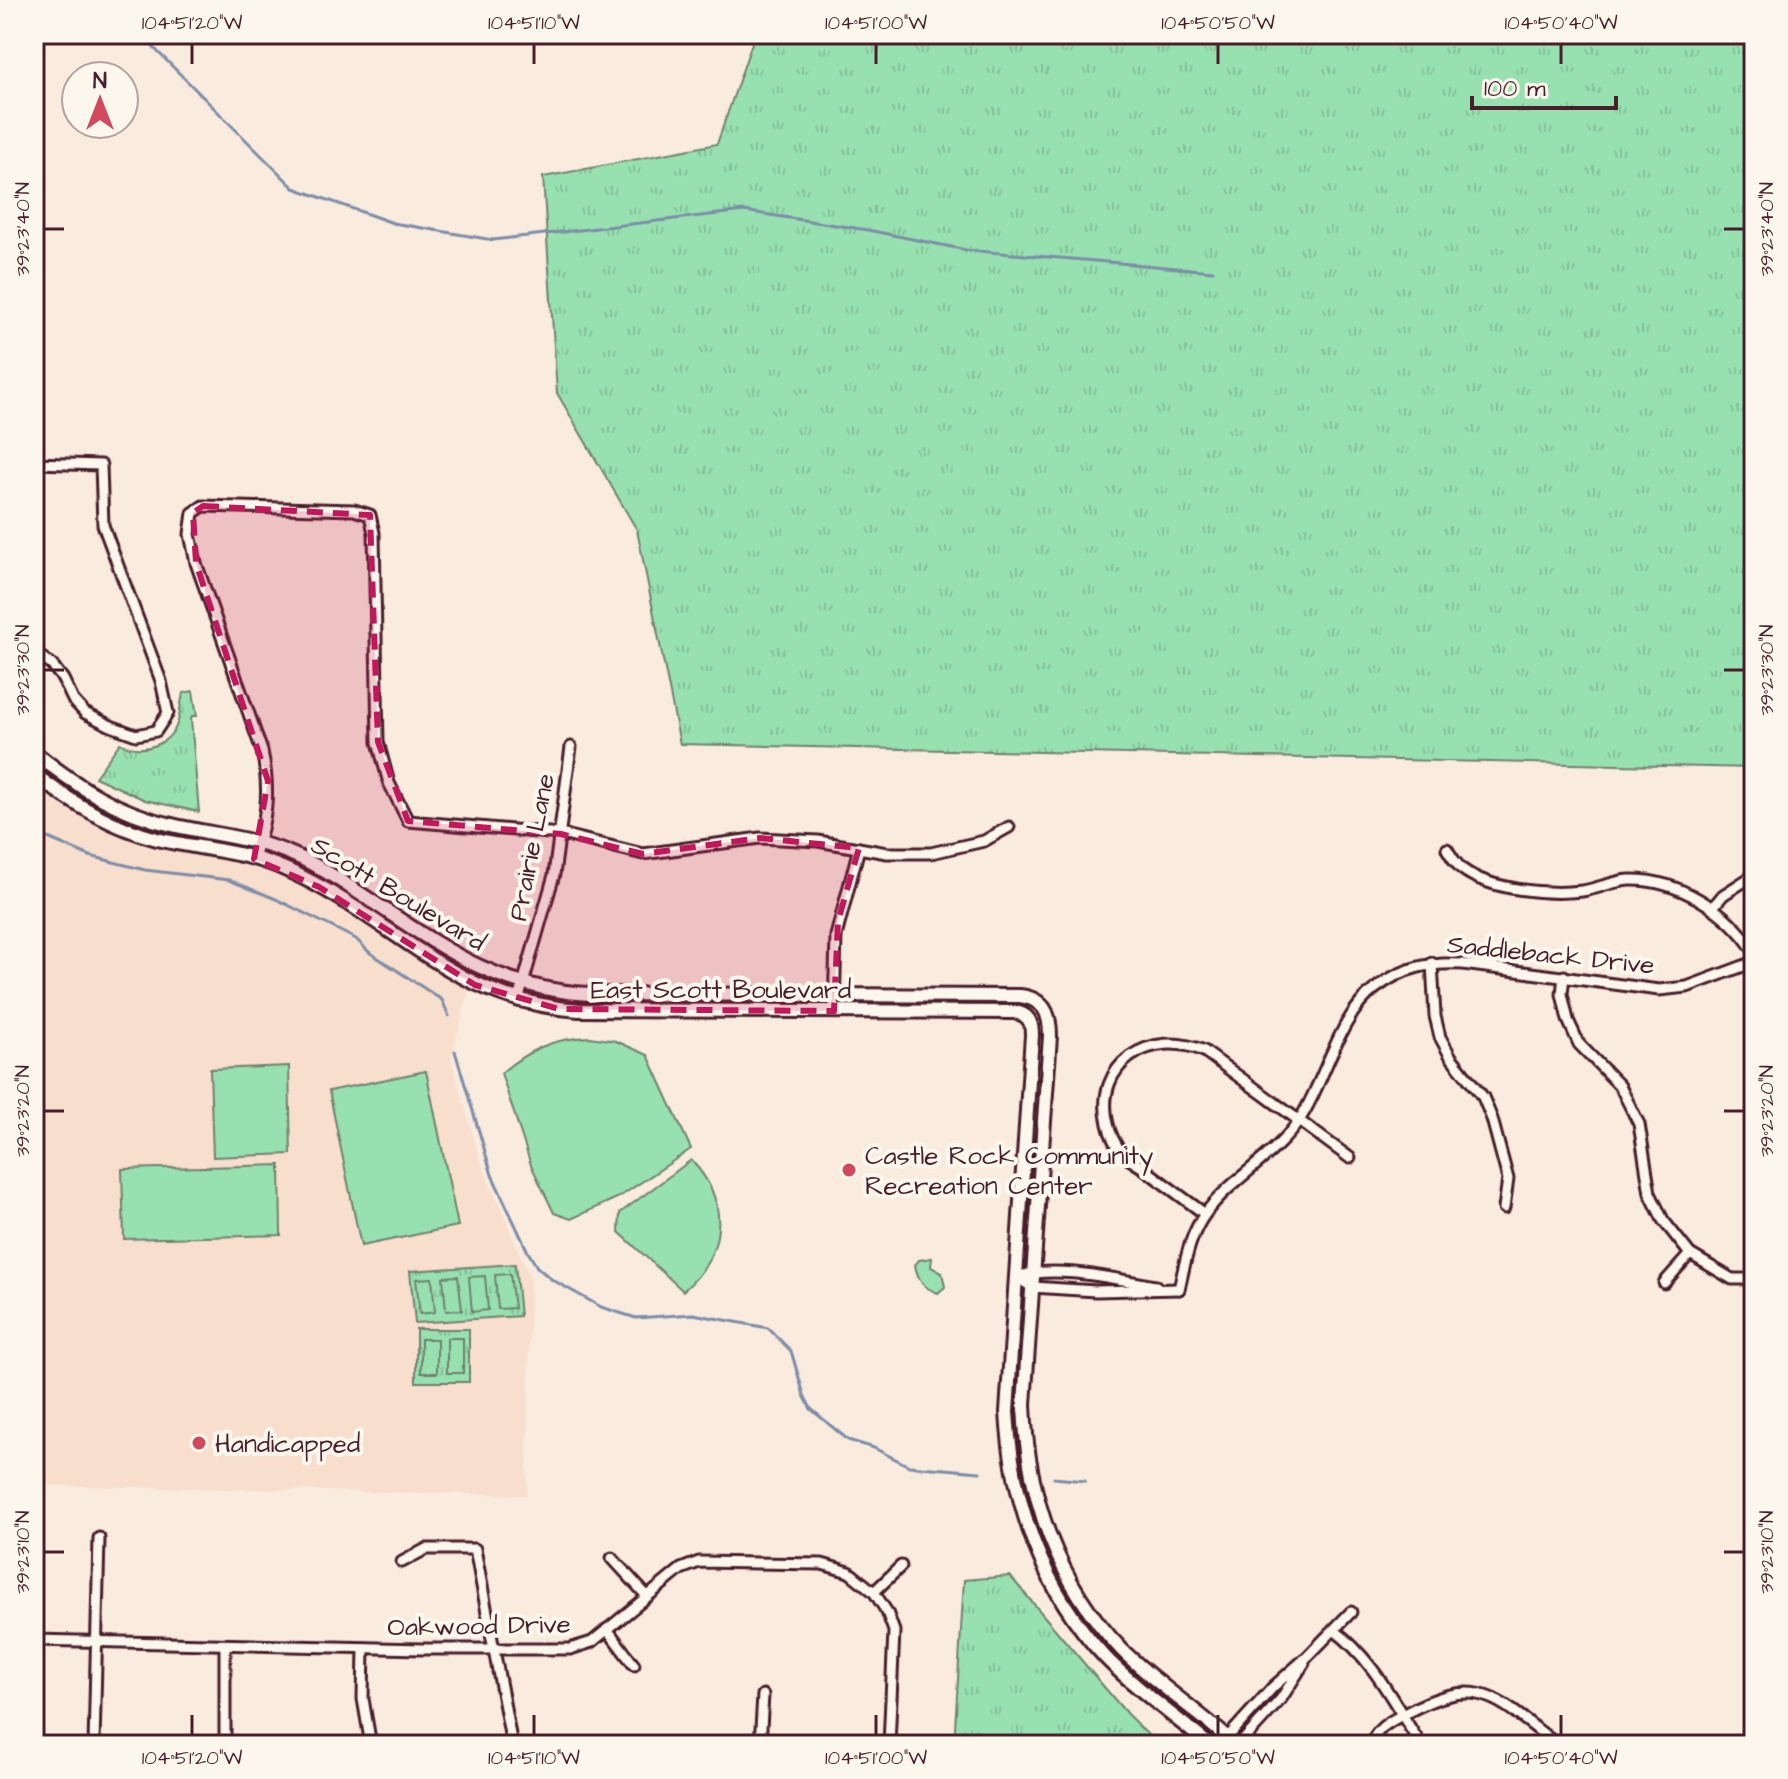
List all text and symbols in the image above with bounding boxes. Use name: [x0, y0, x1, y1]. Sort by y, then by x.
text: 104°51'20"W: [142, 9, 243, 37]
text: 104°51'10"W: [488, 9, 580, 37]
text: 104°51'00"W: [825, 9, 927, 37]
text: 104°50'50"W: [1161, 9, 1275, 37]
text: 104°50'40"W: [1505, 9, 1618, 37]
north arrow: [60, 60, 140, 140]
scale bar: [1472, 60, 1616, 110]
text: N: [93, 66, 107, 97]
text: 100 m: [1484, 72, 1546, 106]
text: 39°23'40"N: [9, 182, 37, 276]
text: 39°23'40"N: [1753, 182, 1781, 276]
text: 39°23'30"N: [9, 625, 37, 715]
text: 39°23'30"N: [1753, 625, 1781, 715]
street label: Prairie Lane: [500, 771, 564, 924]
street label: Scott Boulevard: [304, 827, 493, 960]
street label: Saddleback Drive: [1446, 926, 1656, 984]
street label: East Scott Boulevard: [591, 972, 851, 1008]
text: 39°23'20"N: [9, 1065, 37, 1157]
text: 39°23'20"N: [1753, 1065, 1781, 1157]
place label: Castle Rock Community Recreation Center: [865, 1138, 1153, 1204]
marker: Castle Rock Community Recreation Center: [840, 1161, 858, 1179]
place label: Handicapped: [215, 1426, 360, 1462]
marker: Handicapped: [190, 1434, 208, 1452]
text: 39°23'10"N: [9, 1510, 37, 1594]
text: 39°23'10"N: [1753, 1510, 1781, 1594]
street label: Oakwood Drive: [387, 1606, 571, 1646]
text: 104°51'20"W: [142, 1744, 243, 1772]
text: 104°51'10"W: [488, 1744, 580, 1772]
text: 104°51'00"W: [825, 1744, 927, 1772]
text: 104°50'50"W: [1161, 1744, 1275, 1772]
text: 104°50'40"W: [1505, 1744, 1618, 1772]

